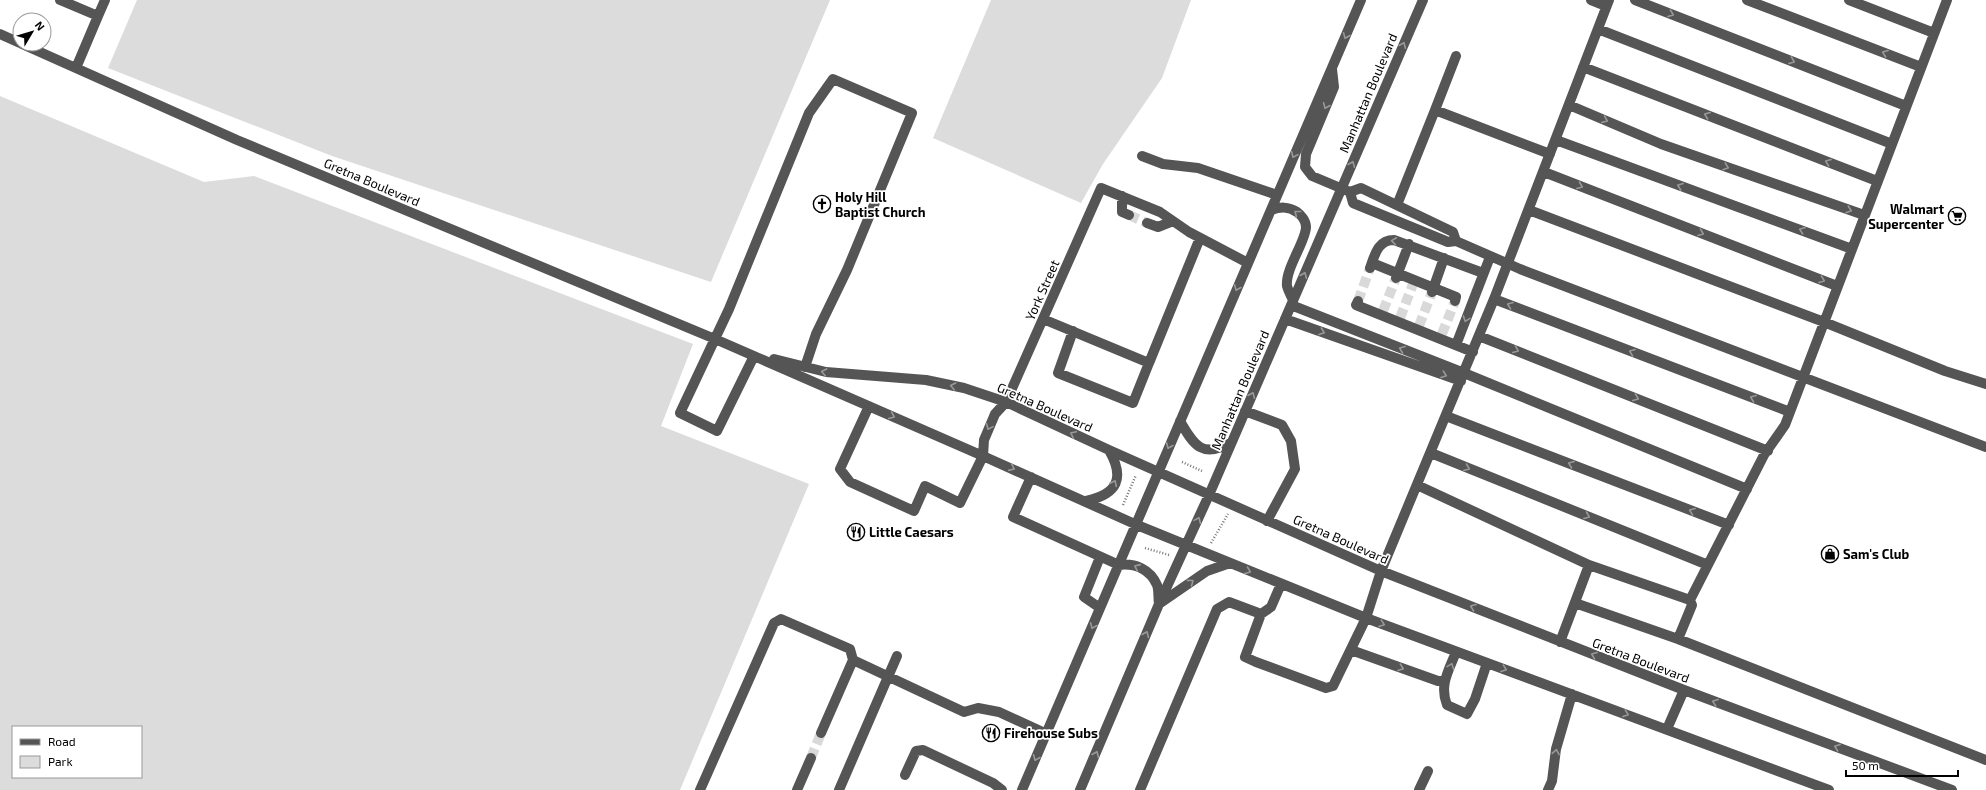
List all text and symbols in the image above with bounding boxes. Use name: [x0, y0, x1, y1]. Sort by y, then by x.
one-way arrow: [1667, 10, 1674, 18]
north arrow: [12, 12, 52, 52]
text: N: [33, 18, 48, 33]
street label: Manhattan Boulevard: [1336, 31, 1400, 155]
one-way arrow: [1342, 32, 1350, 39]
one-way arrow: [1399, 41, 1407, 48]
one-way arrow: [1881, 49, 1888, 57]
one-way arrow: [1789, 57, 1796, 65]
one-way arrow: [1323, 102, 1331, 110]
one-way arrow: [1703, 112, 1710, 120]
one-way arrow: [1600, 115, 1608, 123]
one-way arrow: [1291, 151, 1299, 159]
street label: Gretna Boulevard: [322, 155, 422, 209]
one-way arrow: [1824, 159, 1831, 167]
one-way arrow: [1347, 161, 1355, 168]
one-way arrow: [1722, 162, 1729, 171]
one-way arrow: [1576, 181, 1583, 189]
one-way arrow: [1676, 182, 1683, 190]
place label: Holy Hill Baptist Church: [835, 189, 926, 220]
church icon: Holy Hill Baptist Church: [812, 194, 832, 214]
place label: Walmart Supercenter: [1868, 201, 1945, 232]
one-way arrow: [1845, 205, 1852, 214]
supermarket icon: Walmart Supercenter: [1947, 206, 1967, 226]
one-way arrow: [1294, 211, 1301, 218]
one-way arrow: [1799, 227, 1806, 235]
one-way arrow: [1698, 228, 1705, 236]
one-way arrow: [1391, 237, 1397, 246]
street label: York Street: [1022, 257, 1062, 323]
one-way arrow: [1299, 272, 1307, 279]
one-way arrow: [1819, 275, 1826, 283]
one-way arrow: [1234, 283, 1242, 291]
one-way arrow: [1507, 302, 1514, 310]
one-way arrow: [1462, 316, 1470, 323]
one-way arrow: [1318, 327, 1325, 335]
street label: Manhattan Boulevard: [1208, 328, 1272, 452]
one-way arrow: [1398, 345, 1405, 353]
one-way arrow: [1512, 346, 1519, 354]
one-way arrow: [1628, 348, 1635, 356]
one-way arrow: [821, 368, 827, 376]
one-way arrow: [1440, 371, 1447, 379]
street label: Gretna Boulevard: [995, 379, 1095, 435]
one-way arrow: [950, 382, 956, 390]
one-way arrow: [1247, 391, 1255, 399]
one-way arrow: [1633, 394, 1640, 402]
one-way arrow: [1750, 395, 1757, 403]
one-way arrow: [888, 411, 896, 419]
one-way arrow: [986, 423, 994, 430]
one-way arrow: [1070, 431, 1078, 439]
one-way arrow: [1166, 442, 1174, 449]
one-way arrow: [1567, 461, 1574, 469]
one-way arrow: [1007, 463, 1015, 471]
one-way arrow: [1463, 463, 1470, 471]
one-way arrow: [1109, 479, 1117, 487]
one-way arrow: [1689, 508, 1696, 516]
street label: Gretna Boulevard: [1291, 511, 1391, 567]
one-way arrow: [1584, 512, 1591, 520]
one-way arrow: [1193, 517, 1201, 524]
restaurant icon: Little Caesars: [846, 522, 866, 542]
place label: Little Caesars: [869, 524, 954, 540]
shop icon: Sam's Club: [1820, 544, 1840, 564]
place label: Sam's Club: [1843, 546, 1909, 562]
one-way arrow: [1134, 563, 1141, 571]
one-way arrow: [1245, 566, 1252, 574]
one-way arrow: [1186, 580, 1193, 587]
one-way arrow: [1469, 604, 1476, 612]
one-way arrow: [1378, 620, 1385, 628]
one-way arrow: [1090, 622, 1098, 630]
one-way arrow: [1141, 631, 1149, 639]
street label: Gretna Boulevard: [1590, 634, 1692, 686]
one-way arrow: [1590, 651, 1597, 659]
one-way arrow: [1446, 663, 1454, 670]
one-way arrow: [1397, 664, 1404, 672]
one-way arrow: [1500, 664, 1507, 673]
one-way arrow: [1711, 698, 1718, 706]
one-way arrow: [1622, 709, 1629, 717]
restaurant icon: Firehouse Subs: [981, 723, 1001, 743]
place label: Firehouse Subs: [1004, 725, 1098, 741]
legend: [12, 726, 142, 778]
text: Road: [48, 734, 76, 748]
one-way arrow: [1833, 744, 1840, 752]
one-way arrow: [1551, 749, 1559, 755]
one-way arrow: [1091, 751, 1099, 758]
scale bar: [1846, 752, 1958, 778]
text: Park: [48, 754, 73, 768]
one-way arrow: [1033, 754, 1041, 762]
text: 50 m: [1852, 758, 1879, 772]

